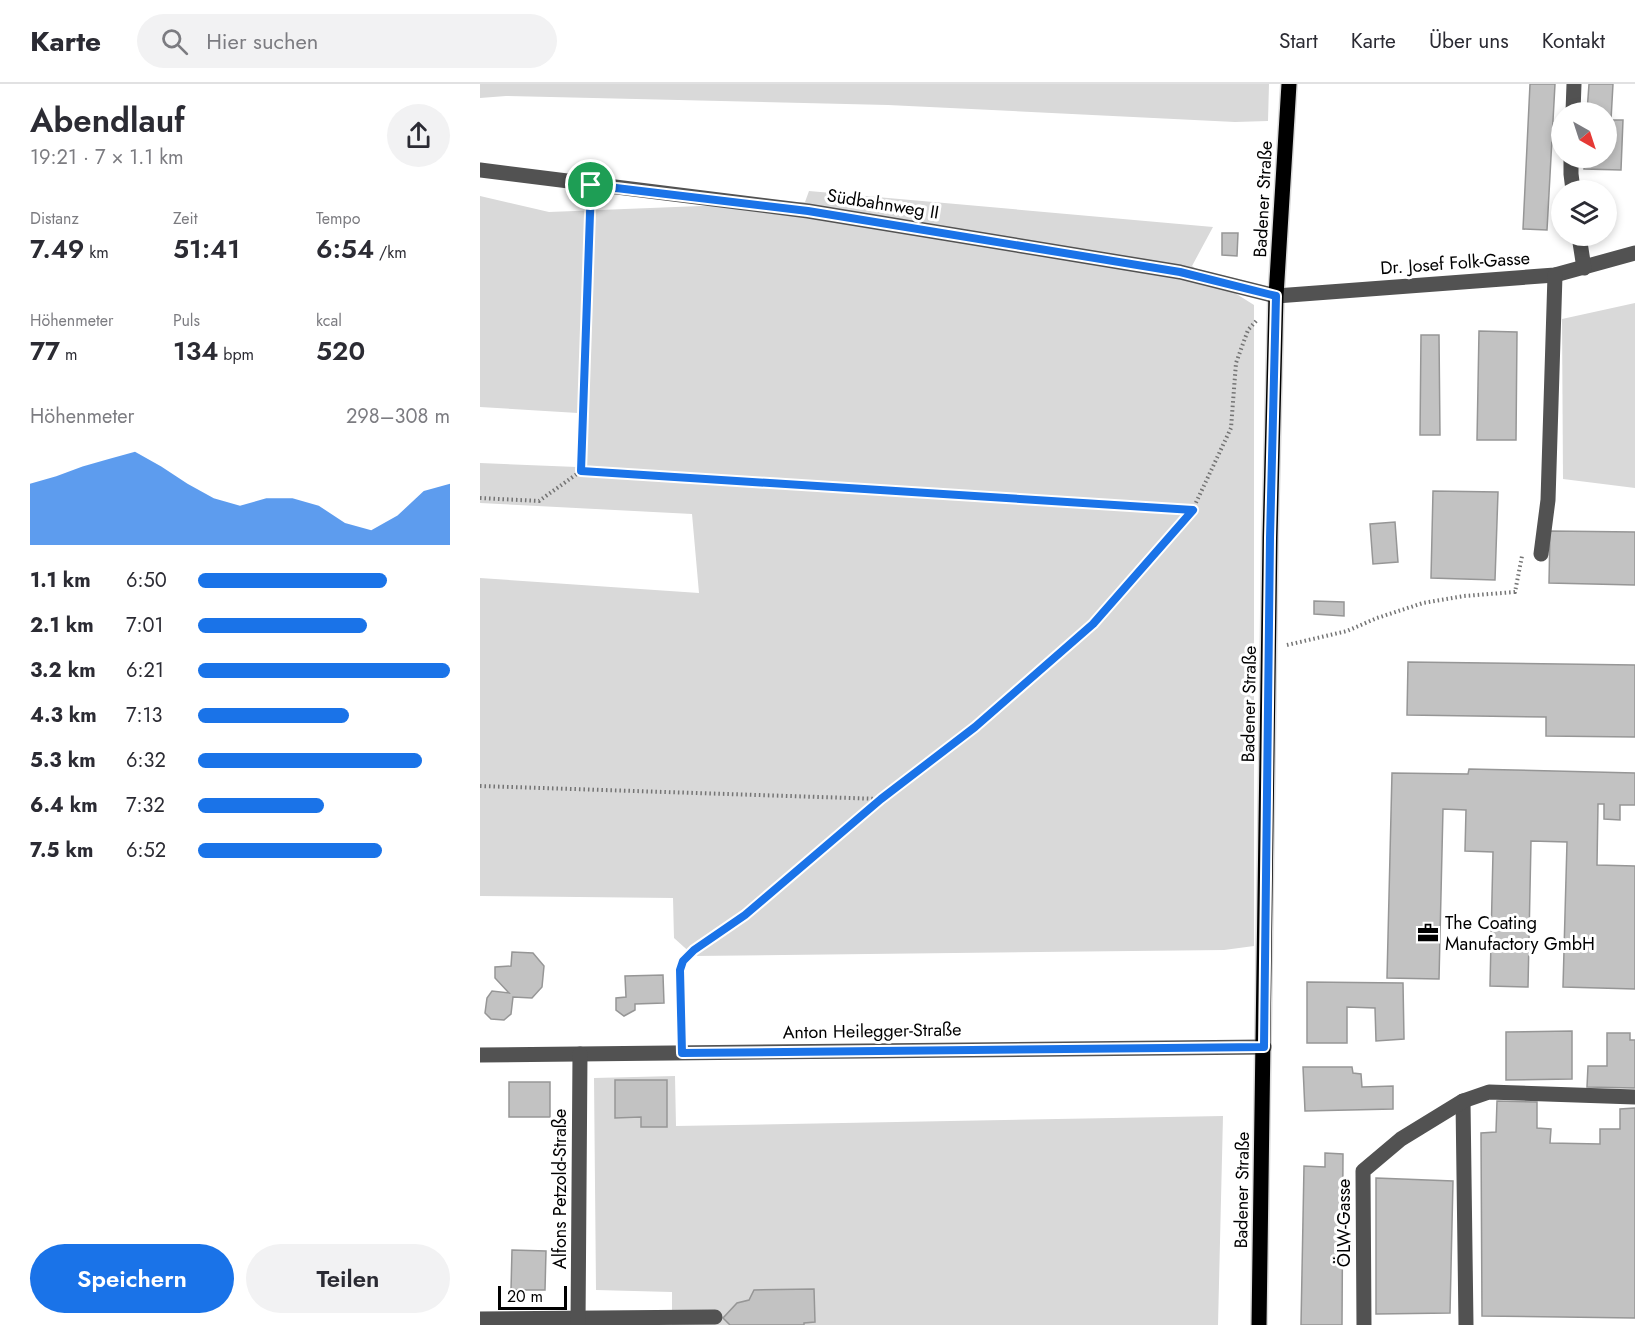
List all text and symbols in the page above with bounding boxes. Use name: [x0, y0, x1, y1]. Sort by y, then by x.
search box: [137, 14, 557, 68]
text: Karte: [30, 21, 101, 62]
icon: search: [158, 25, 191, 58]
text: Hier suchen: [206, 25, 318, 57]
text: Start: [1279, 26, 1318, 56]
text: Karte: [1351, 26, 1396, 56]
text: Über uns: [1429, 26, 1509, 56]
text: Kontakt: [1542, 26, 1605, 56]
text: Abendlauf: [30, 97, 185, 144]
north arrow: [1551, 102, 1617, 168]
map controls: [1551, 102, 1617, 246]
button: share: [387, 104, 450, 167]
street label: Badener Straße: [1247, 140, 1279, 258]
text: 19:21 · 7 × 1.1 km: [30, 143, 184, 172]
pin: [565, 159, 616, 210]
icon: arrive: [574, 168, 607, 201]
button: layers: [1551, 180, 1617, 246]
street label: Südbahnweg II: [825, 182, 941, 226]
text: Distanz: [30, 207, 79, 230]
text: Zeit: [173, 207, 197, 230]
text: Tempo: [316, 207, 360, 230]
text: 7.49: [30, 230, 85, 268]
text: 51:41: [173, 230, 240, 268]
text: 6:54: [316, 230, 374, 268]
text: km: [85, 241, 109, 264]
text: /km: [374, 241, 407, 264]
street label: Dr. Josef Folk-Gasse: [1379, 245, 1531, 281]
text: Höhenmeter: [30, 309, 114, 332]
text: Puls: [173, 309, 200, 332]
text: kcal: [316, 309, 342, 332]
text: 77: [30, 332, 60, 370]
text: 134: [173, 332, 219, 370]
text: 520: [316, 332, 365, 370]
text: m: [60, 343, 77, 366]
text: bpm: [219, 343, 254, 366]
text: Höhenmeter: [30, 402, 134, 431]
text: 298–308 m: [346, 402, 450, 431]
text: 1.1 km: [30, 566, 91, 595]
text: 6:50: [126, 566, 167, 595]
text: 2.1 km: [30, 611, 94, 640]
text: 7:01: [126, 611, 164, 640]
street label: Badener Straße: [1235, 645, 1263, 763]
text: 3.2 km: [30, 656, 96, 685]
text: 6:21: [126, 656, 164, 685]
text: 4.3 km: [30, 701, 97, 730]
text: 7:13: [126, 701, 162, 730]
text: 5.3 km: [30, 746, 96, 775]
text: 6:32: [126, 746, 166, 775]
text: 6.4 km: [30, 791, 98, 820]
text: 7:32: [126, 791, 165, 820]
text: 7.5 km: [30, 836, 93, 865]
text: 6:52: [126, 836, 166, 865]
place label: The Coating Manufactory GmbH: [1445, 910, 1595, 957]
office icon: The Coating Manufactory GmbH: [1416, 921, 1440, 945]
street label: Anton Heilegger-Straße: [782, 1016, 962, 1046]
street label: Alfons Petzold-Straße: [547, 1109, 573, 1269]
street label: Badener Straße: [1228, 1131, 1256, 1249]
street label: ÖLW-Gasse: [1331, 1179, 1357, 1267]
button: Speichern: [30, 1244, 234, 1313]
button: Teilen: [246, 1244, 450, 1313]
scale bar: [498, 1283, 567, 1310]
text: 20 m: [507, 1285, 543, 1308]

